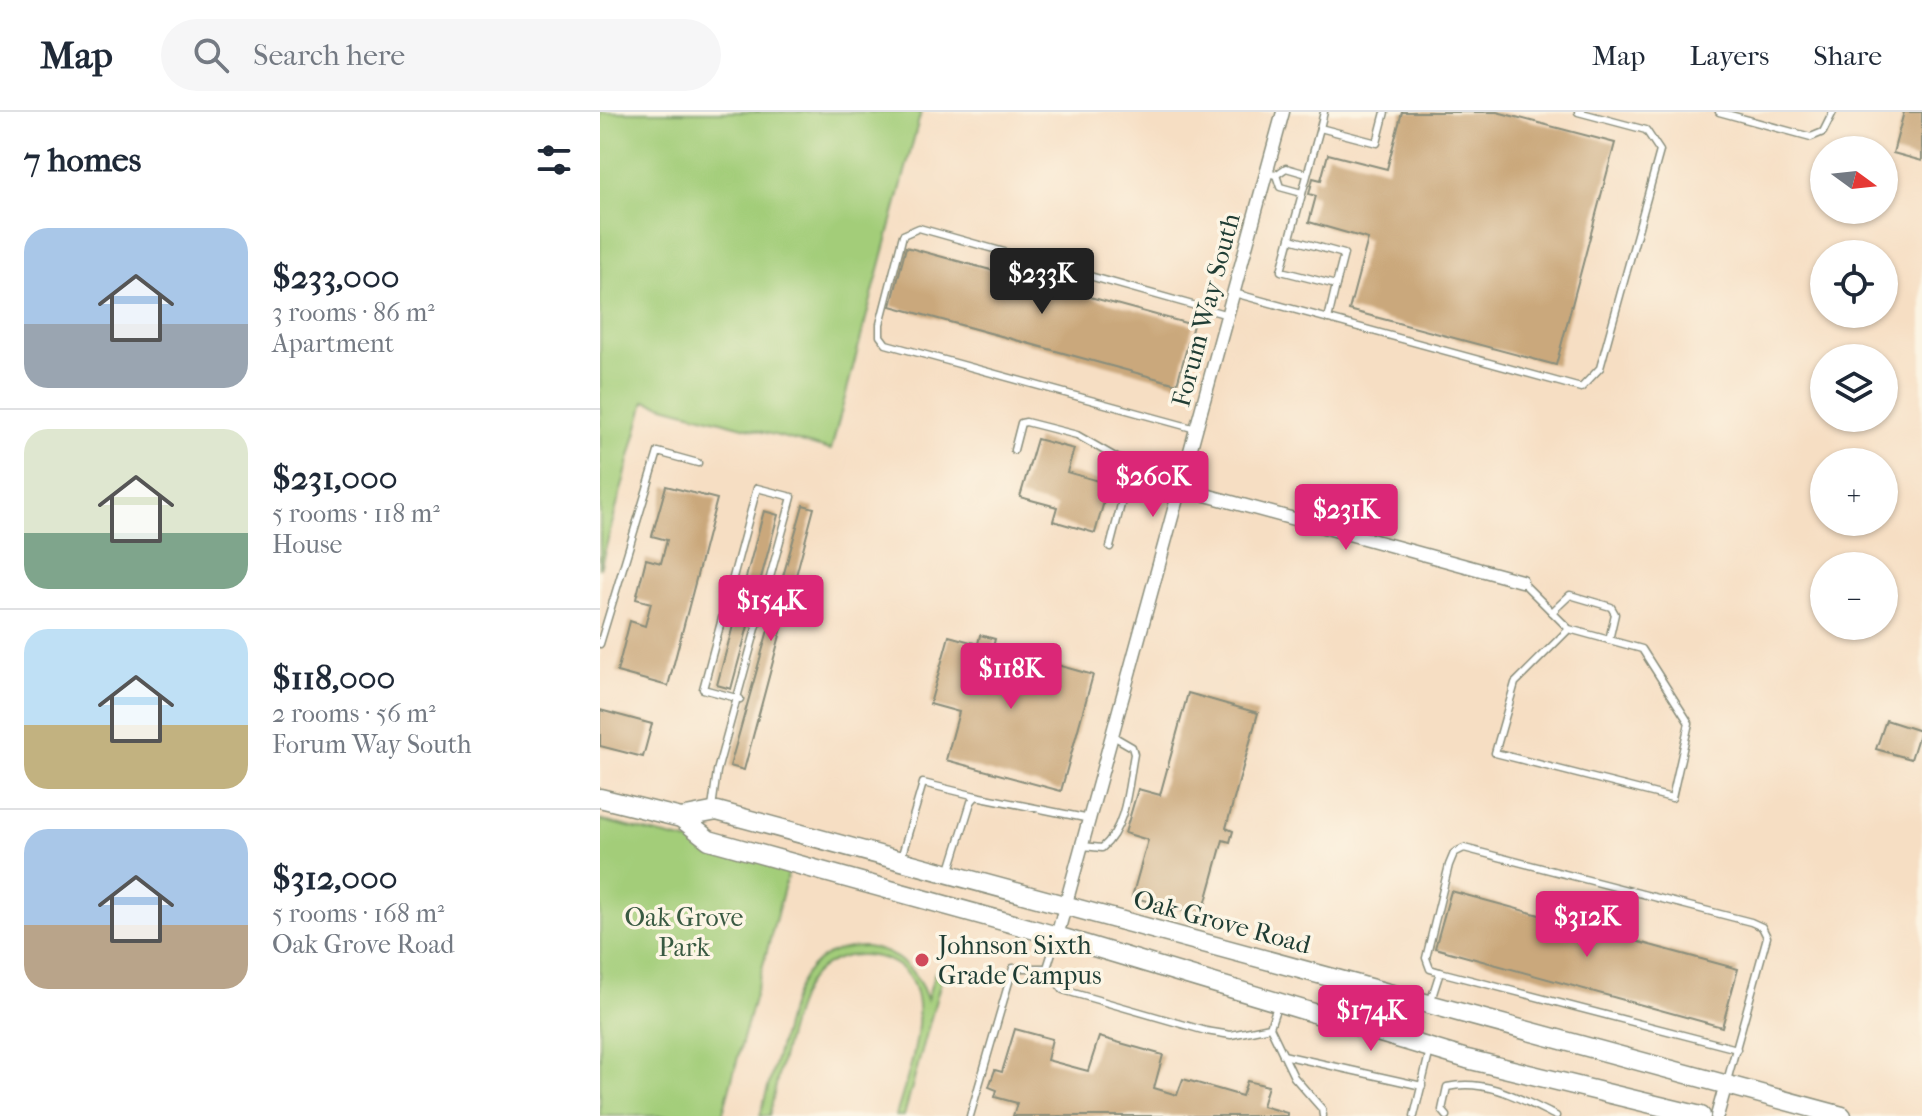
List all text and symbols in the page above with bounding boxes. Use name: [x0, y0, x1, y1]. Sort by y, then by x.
search box: [161, 19, 721, 91]
text: Map: [40, 33, 113, 78]
icon: search: [189, 33, 233, 77]
text: Search here: [253, 38, 405, 73]
text: Map: [1592, 39, 1645, 72]
text: Layers: [1689, 39, 1769, 72]
text: Share: [1813, 39, 1882, 72]
north arrow: [1810, 136, 1898, 224]
map controls: [1810, 136, 1898, 640]
icon: filters: [532, 138, 576, 182]
text: 7 homes: [24, 140, 141, 180]
street label: Forum Way South: [1165, 209, 1247, 410]
button: locate: [1810, 240, 1898, 328]
pin: $233K: [986, 248, 1098, 316]
text: $233,000: [272, 257, 399, 297]
text: $233K: [1008, 258, 1076, 289]
icon: home: [88, 260, 184, 356]
text: 3 rooms · 86 m²: [272, 297, 435, 328]
text: Apartment: [272, 328, 394, 359]
button: layers: [1810, 344, 1898, 432]
button: +: [1810, 448, 1898, 536]
pin: $260K: [1097, 451, 1209, 519]
text: $231,000: [272, 458, 398, 498]
icon: home: [88, 461, 184, 557]
text: $260K: [1115, 461, 1191, 492]
pin: $231K: [1290, 484, 1402, 552]
text: $231K: [1313, 494, 1379, 525]
text: 5 rooms · 118 m²: [272, 498, 440, 529]
text: House: [272, 529, 342, 560]
button: −: [1810, 552, 1898, 640]
pin: $154K: [715, 575, 827, 643]
text: $154K: [737, 585, 805, 616]
pin: $118K: [955, 643, 1067, 711]
text: $118K: [979, 653, 1043, 684]
text: $118,000: [272, 658, 395, 698]
icon: home: [88, 661, 184, 757]
text: 2 rooms · 56 m²: [272, 698, 436, 729]
text: Forum Way South: [272, 729, 472, 760]
text: $312,000: [272, 858, 398, 898]
icon: home: [88, 861, 184, 957]
street label: Oak Grove Road: [1130, 883, 1315, 961]
pin: $312K: [1531, 891, 1643, 959]
text: 5 rooms · 168 m²: [272, 898, 444, 929]
text: $312K: [1554, 901, 1620, 932]
park label: Oak Grove Park: [625, 902, 744, 963]
text: Oak Grove Road: [272, 929, 454, 960]
place label: Johnson Sixth Grade Campus: [936, 930, 1102, 991]
marker: Johnson Sixth Grade Campus: [913, 951, 931, 969]
pin: $174K: [1315, 985, 1427, 1053]
text: $174K: [1336, 995, 1406, 1026]

